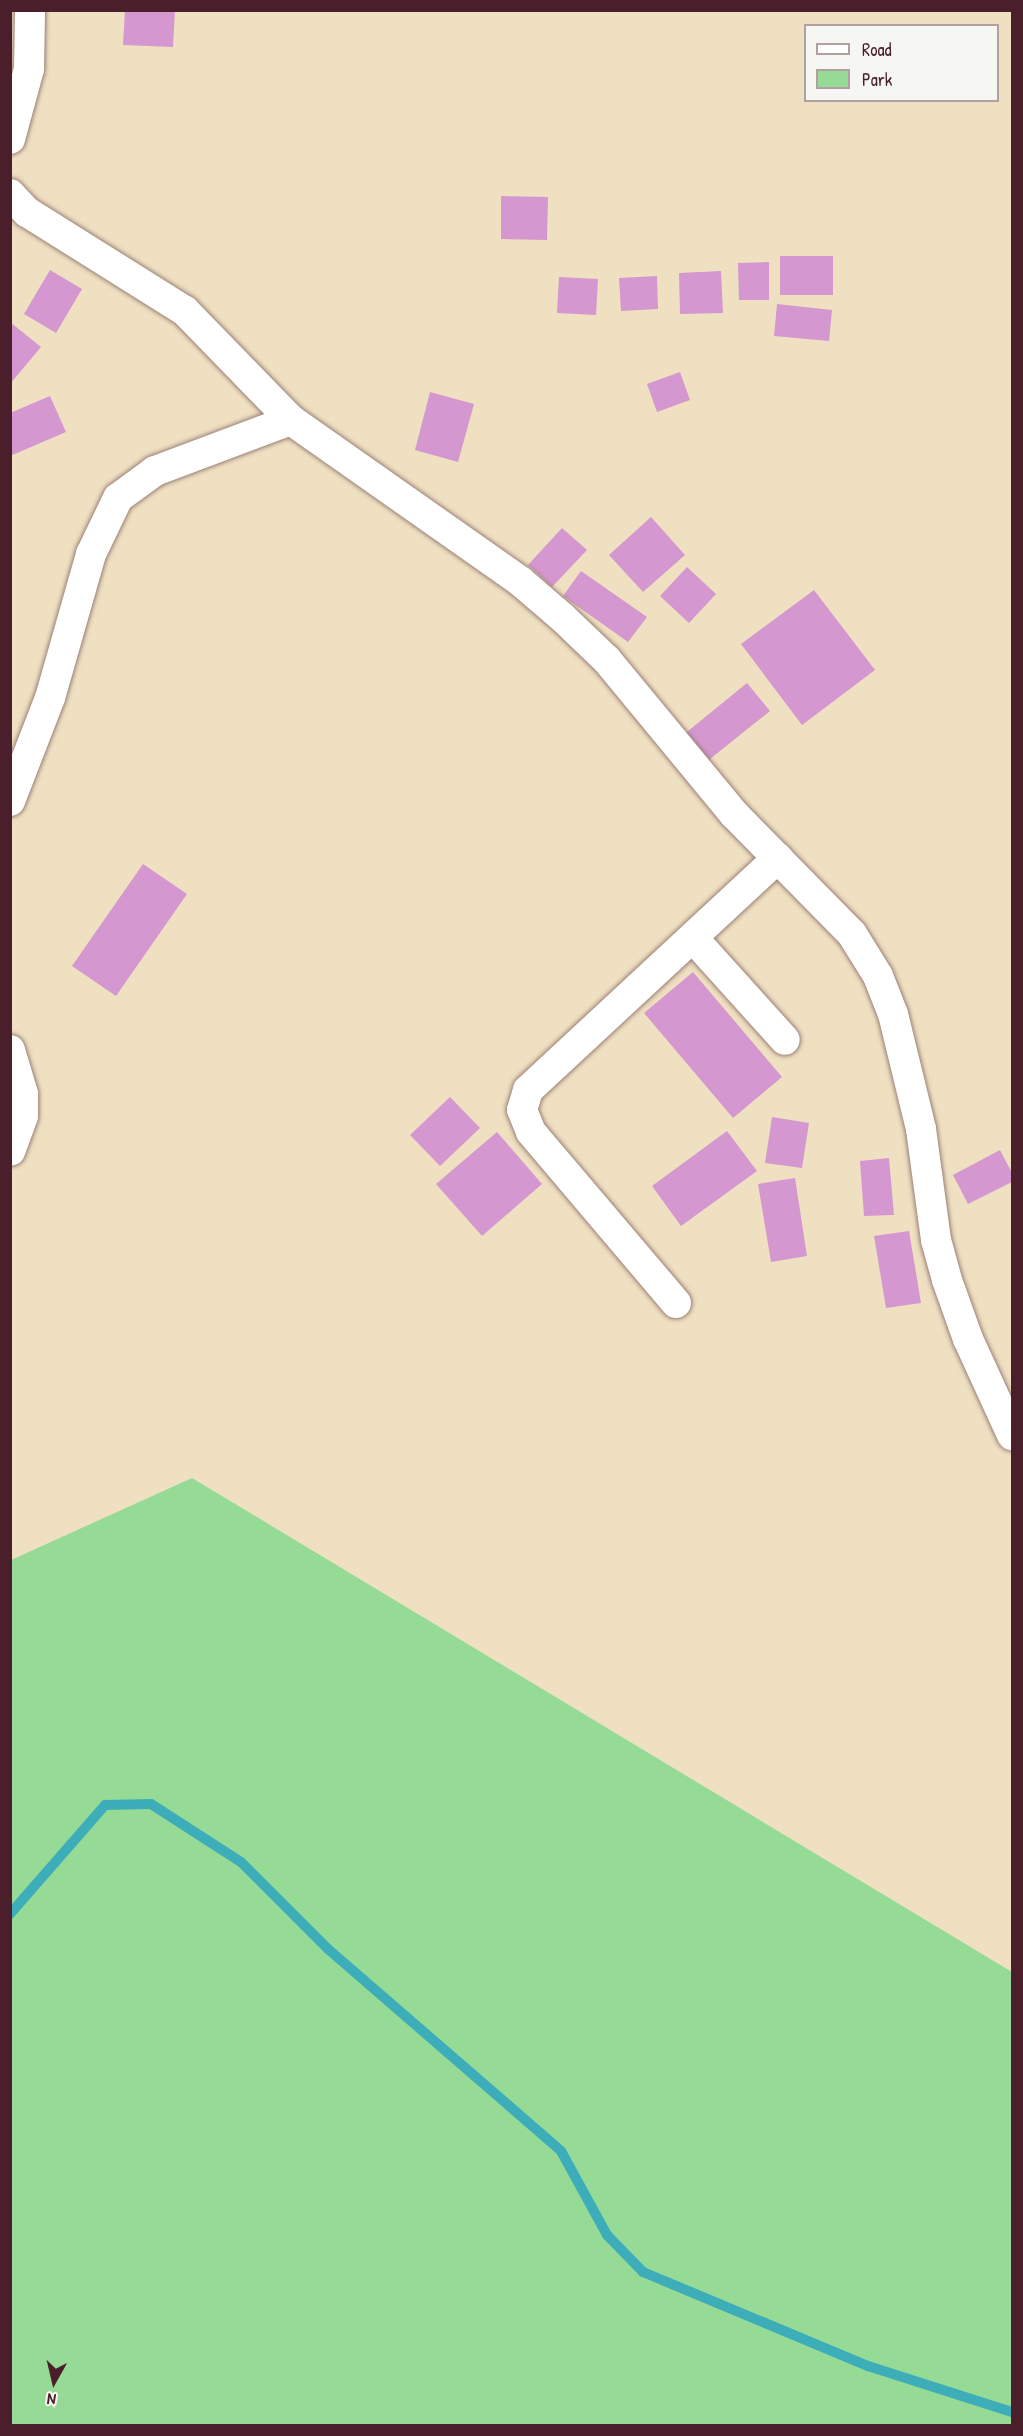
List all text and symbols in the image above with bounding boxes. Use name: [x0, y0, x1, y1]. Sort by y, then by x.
legend: [804, 24, 999, 102]
text: Road: [862, 37, 892, 62]
text: Park: [862, 67, 892, 92]
north arrow: [24, 2352, 84, 2412]
text: N: [46, 2388, 57, 2411]

